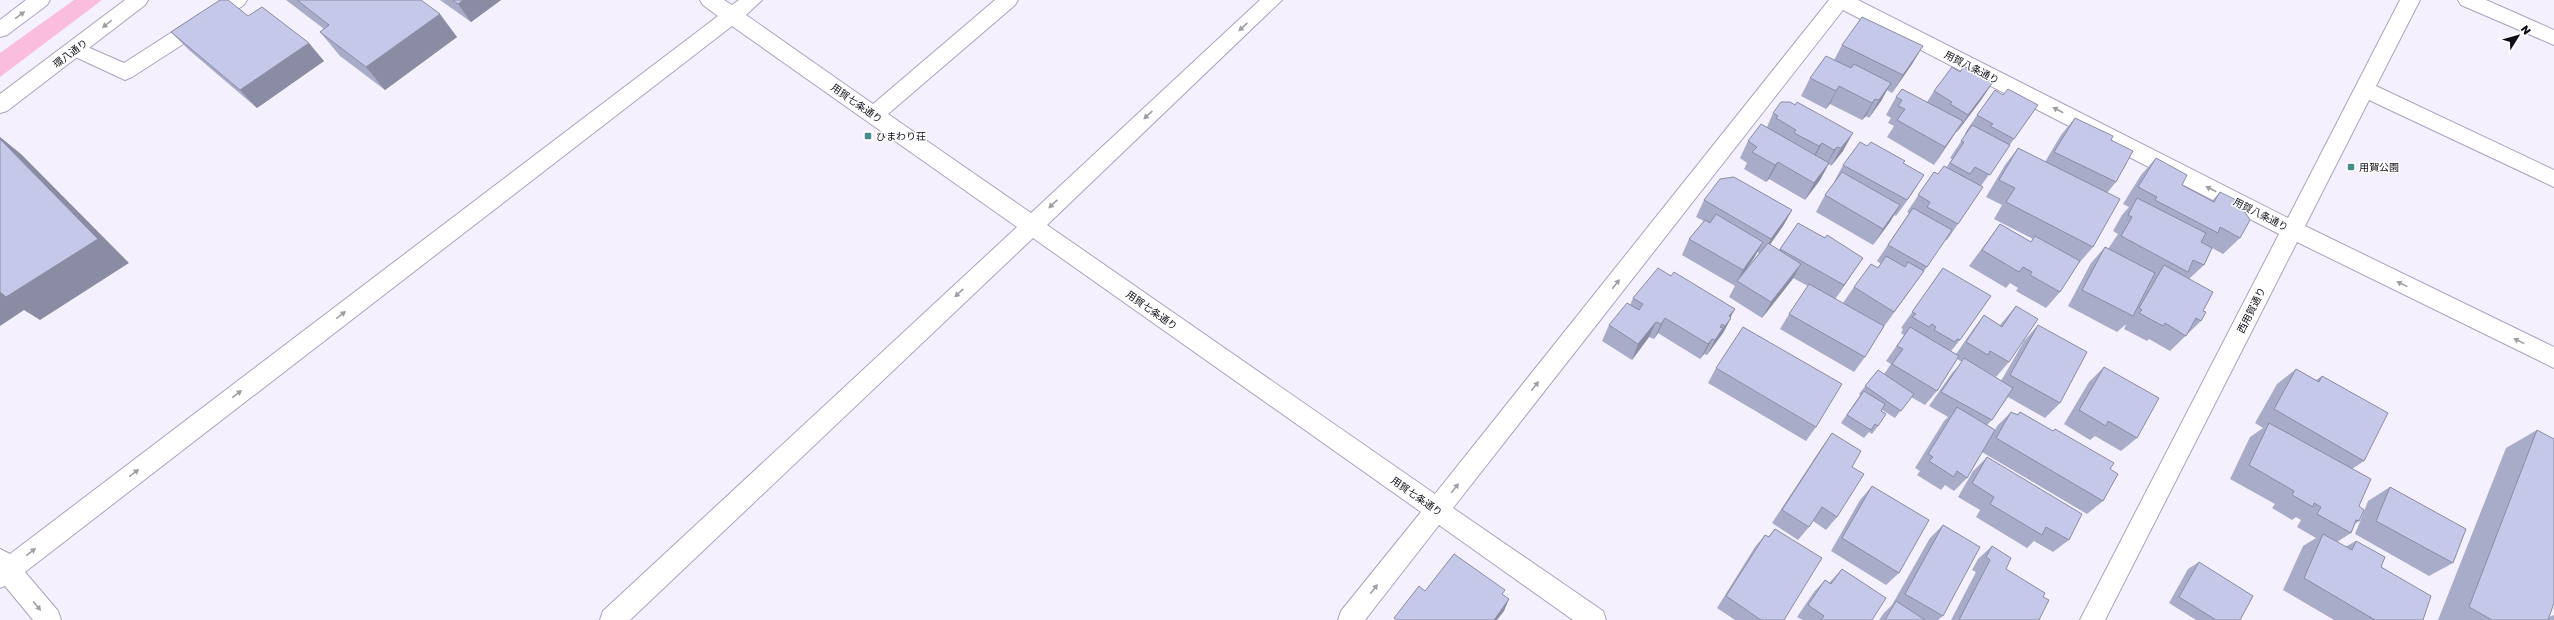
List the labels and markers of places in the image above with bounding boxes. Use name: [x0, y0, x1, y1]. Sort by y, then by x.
place label: ひまわり荘: [876, 130, 926, 142]
marker: ひまわり荘: [863, 131, 873, 141]
place label: 用賀公園: [2359, 161, 2399, 173]
marker: 用賀公園: [2346, 162, 2356, 172]

